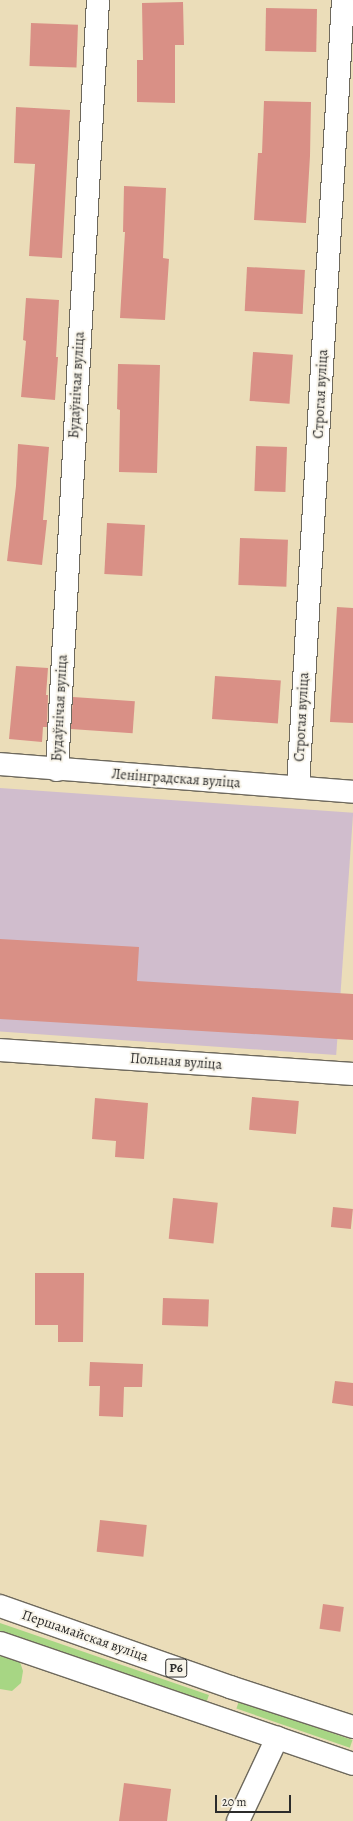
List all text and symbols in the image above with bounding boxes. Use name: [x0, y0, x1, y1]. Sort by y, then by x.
street label: Будаўнічая вуліца: [66, 331, 88, 439]
street label: Строгая вуліца: [310, 349, 332, 439]
street label: Будаўнічая вуліца: [49, 654, 71, 762]
street label: Строгая вуліца: [291, 672, 313, 762]
street label: Ленінградская вуліца: [111, 766, 241, 792]
street label: Польная вуліца: [129, 1050, 223, 1074]
street label: Першамайская вуліца: [20, 1606, 150, 1666]
road number: Р6: [165, 1657, 187, 1679]
scale bar: [217, 1787, 293, 1813]
text: 20 m: [222, 1794, 246, 1810]

